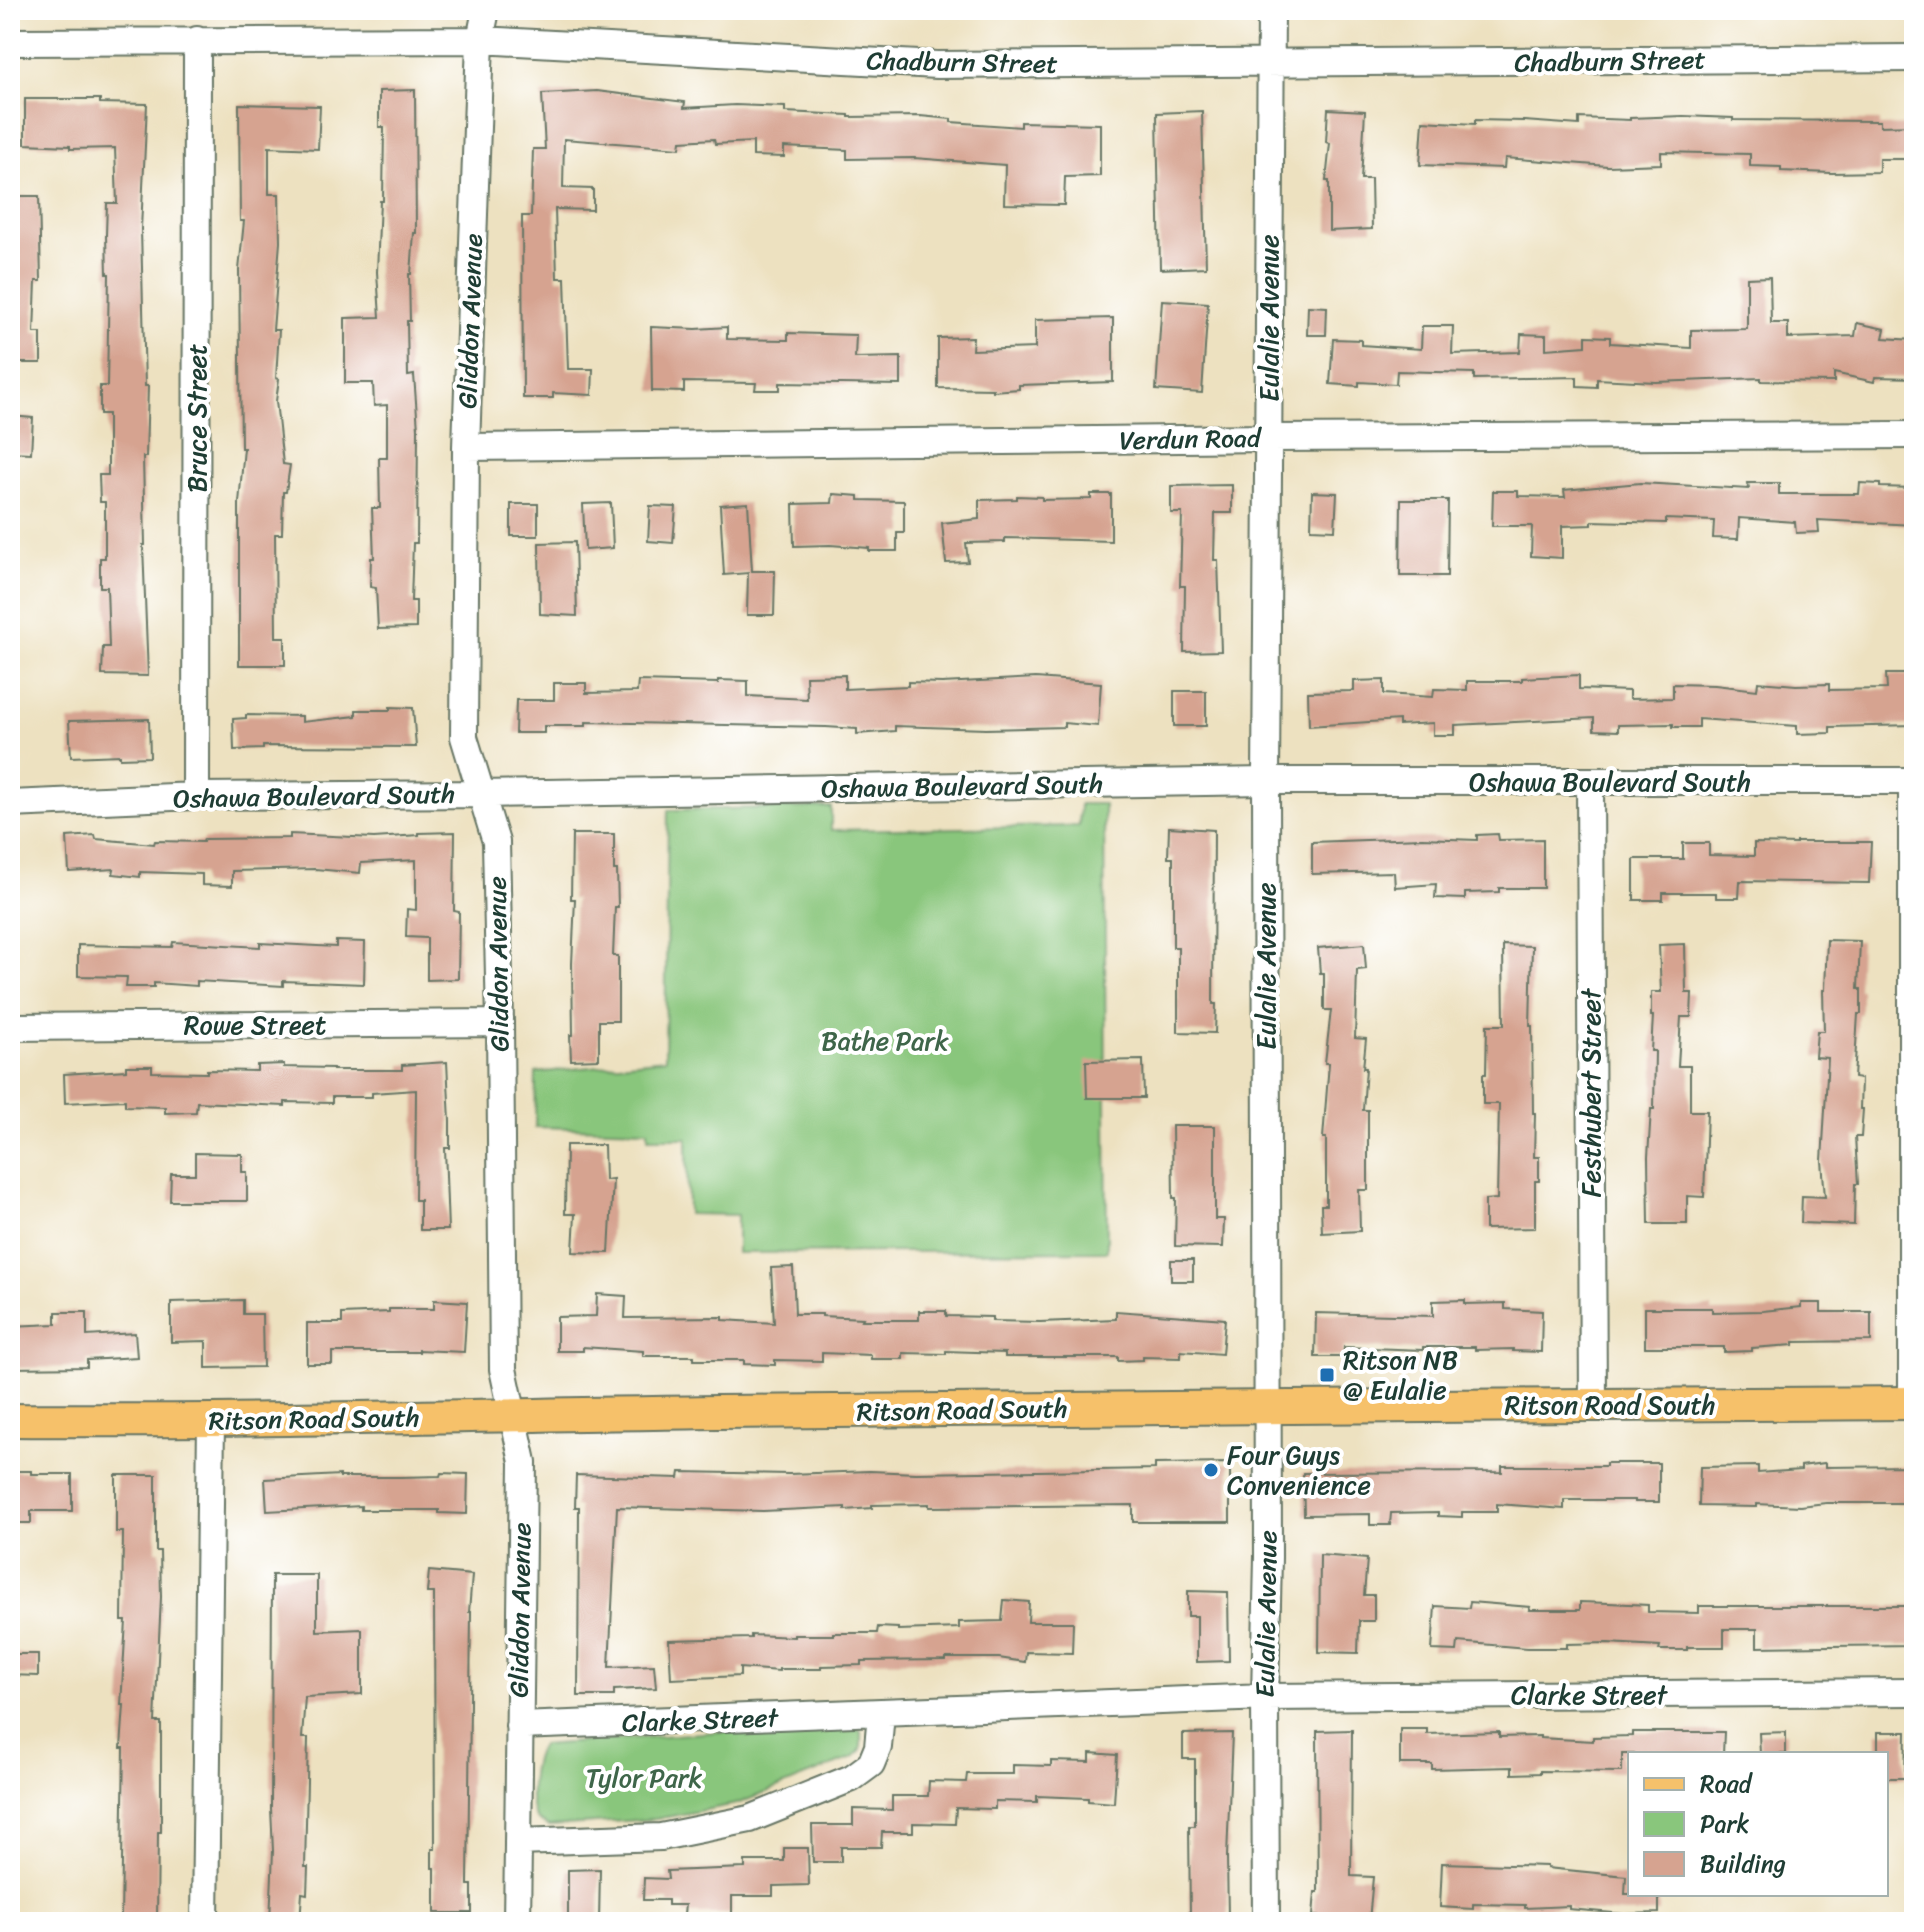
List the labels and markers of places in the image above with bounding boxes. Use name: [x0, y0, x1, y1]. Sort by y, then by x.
place label: Ritson NB @ Eulalie: [1343, 1337, 1458, 1413]
marker: Ritson NB @ Eulalie: [1318, 1366, 1336, 1384]
place label: Four Guys Convenience: [1227, 1432, 1371, 1508]
marker: Four Guys Convenience: [1202, 1461, 1220, 1479]

